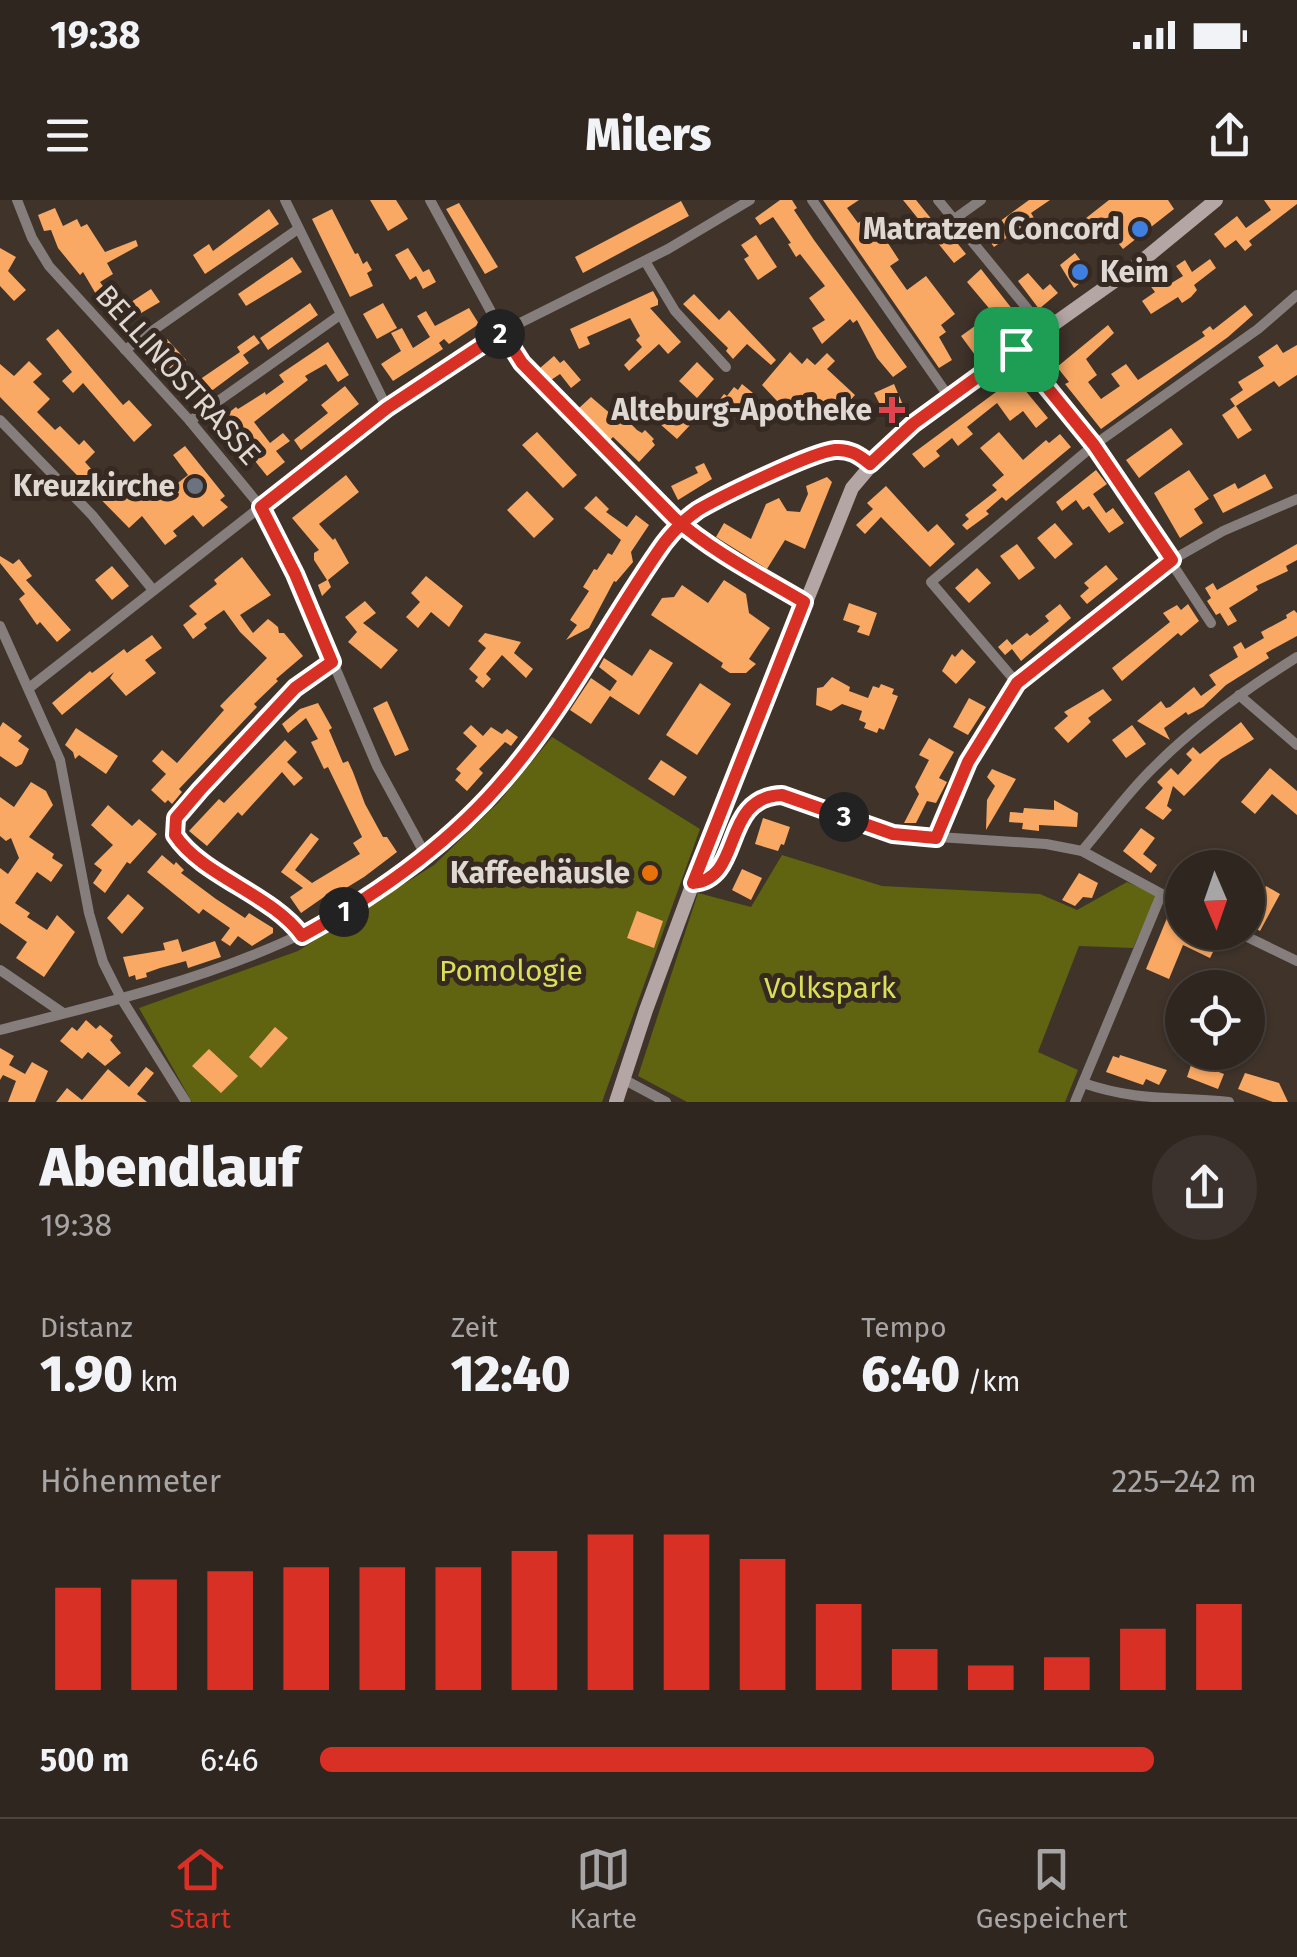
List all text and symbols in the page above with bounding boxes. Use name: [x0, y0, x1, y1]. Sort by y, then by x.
text: 19:38: [50, 12, 140, 58]
icon: menu: [40, 108, 95, 163]
text: Milers: [585, 108, 712, 162]
icon: share: [1202, 108, 1257, 163]
place label: Matratzen Concord: [863, 211, 1120, 247]
marker: Matratzen Concord: [1129, 218, 1151, 240]
place label: Keim: [1100, 254, 1169, 290]
marker: Keim: [1069, 261, 1091, 283]
street label: BELLINOSTRASSE: [88, 278, 268, 472]
pin: [974, 307, 1059, 392]
pin: 2: [475, 309, 525, 359]
text: 2: [493, 317, 507, 350]
icon: arrive: [989, 322, 1044, 377]
place label: Alteburg-Apotheke: [611, 392, 872, 428]
marker: Alteburg-Apotheke: [881, 399, 903, 421]
place label: Kreuzkirche: [13, 468, 175, 504]
marker: Kreuzkirche: [184, 475, 206, 497]
pin: 3: [819, 792, 869, 842]
text: 3: [837, 800, 851, 833]
north arrow: [1165, 850, 1265, 950]
map controls: [1165, 850, 1265, 1070]
place label: Kaffeehäusle: [450, 855, 630, 891]
marker: Kaffeehäusle: [639, 862, 661, 884]
pin: 1: [319, 887, 369, 937]
text: 1: [338, 895, 351, 928]
park label: Pomologie: [439, 953, 583, 989]
park label: Volkspark: [764, 970, 897, 1006]
button: locate: [1165, 970, 1265, 1070]
text: Abendlauf: [40, 1135, 299, 1201]
button: share: [1152, 1135, 1257, 1240]
text: 19:38: [40, 1206, 112, 1244]
text: Distanz: [40, 1311, 133, 1344]
text: Zeit: [451, 1311, 498, 1344]
text: Tempo: [861, 1311, 947, 1344]
text: 1.90: [40, 1344, 133, 1404]
text: 12:40: [451, 1344, 571, 1404]
text: 6:40: [861, 1344, 960, 1404]
text: km: [133, 1365, 179, 1398]
text: /km: [960, 1365, 1021, 1398]
text: Höhenmeter: [40, 1462, 221, 1500]
text: 225–242 m: [1111, 1462, 1257, 1500]
text: 500 m: [40, 1741, 129, 1779]
text: 6:46: [200, 1741, 259, 1779]
tab: Start: [169, 1842, 231, 1935]
tab: Karte: [570, 1842, 637, 1935]
tab: Gespeichert: [976, 1842, 1128, 1935]

